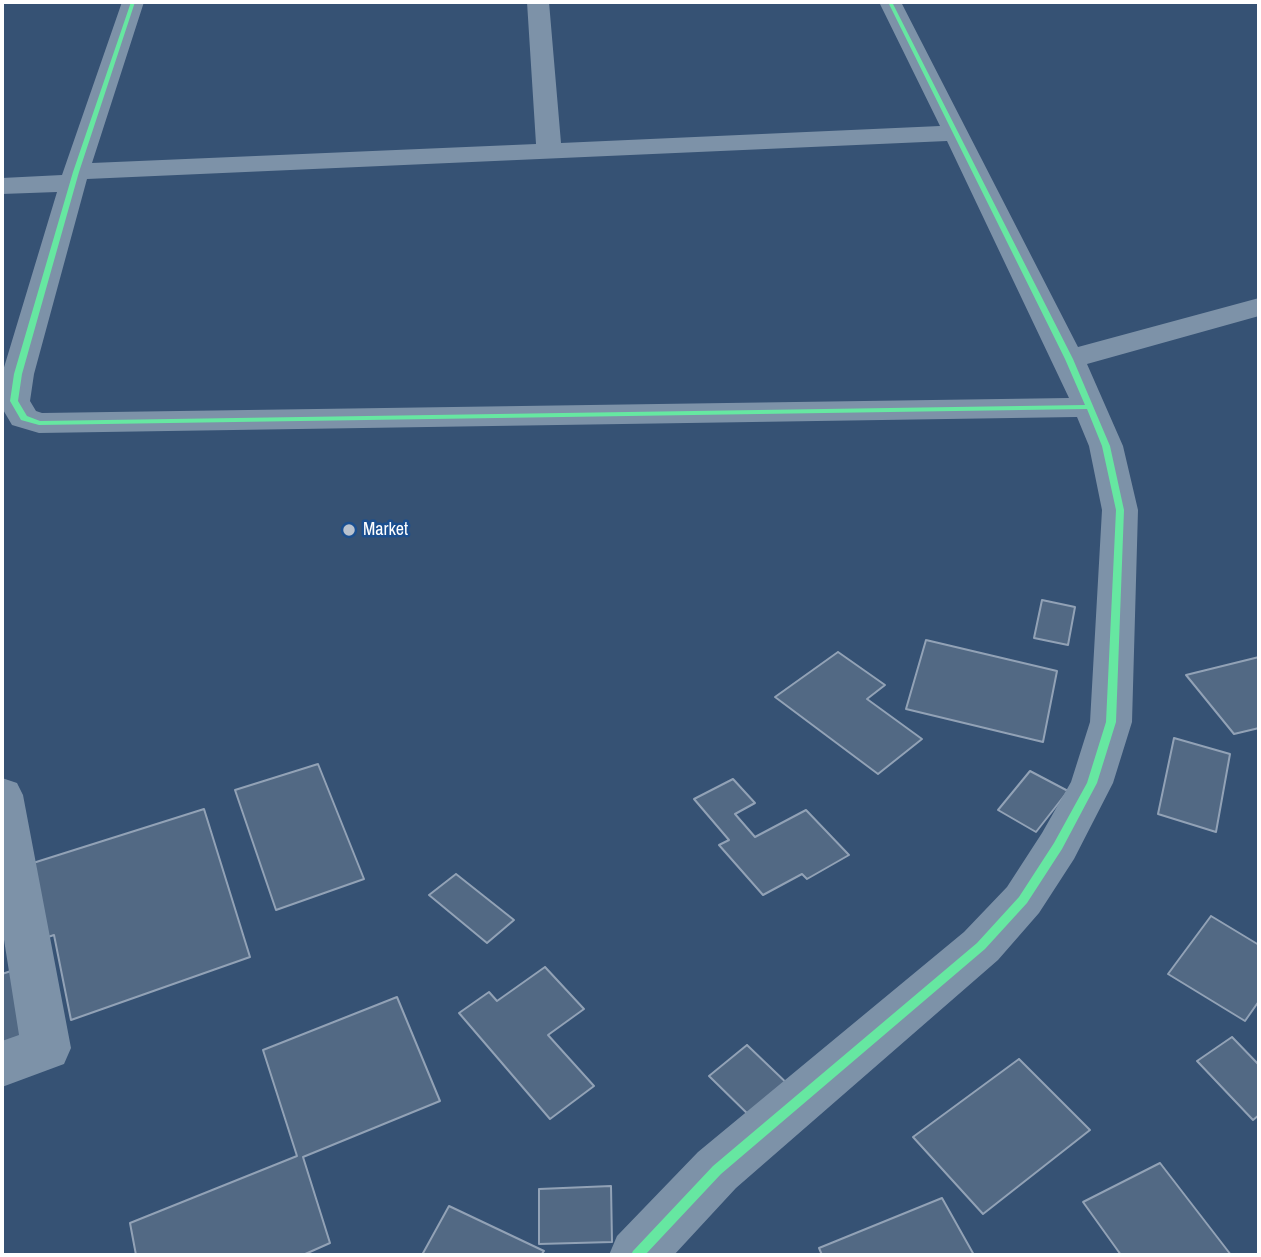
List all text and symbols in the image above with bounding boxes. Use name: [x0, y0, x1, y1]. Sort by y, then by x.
place label: Market: [363, 519, 408, 541]
marker: Market: [341, 522, 357, 538]

